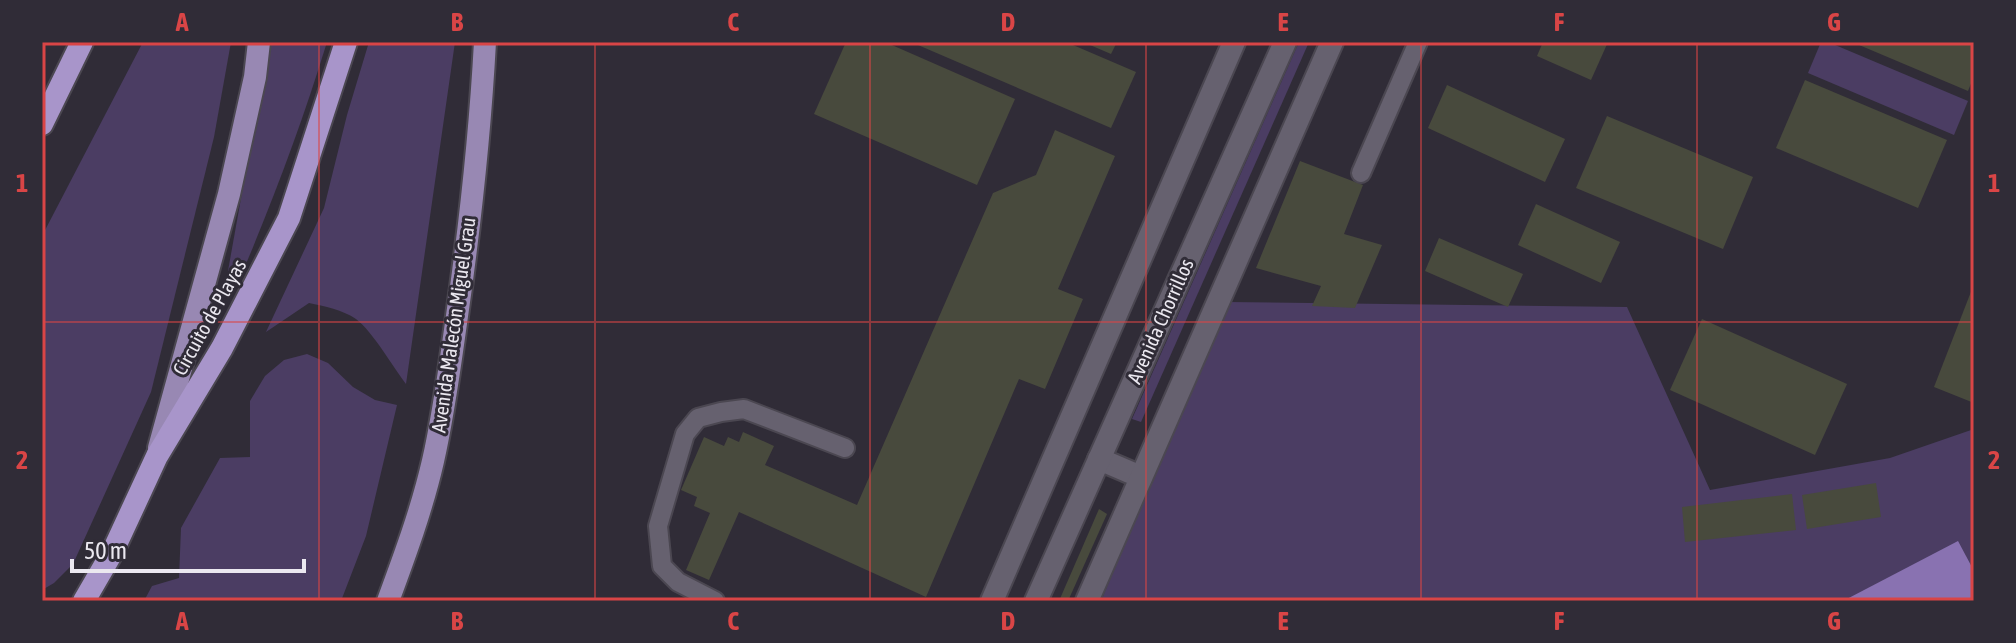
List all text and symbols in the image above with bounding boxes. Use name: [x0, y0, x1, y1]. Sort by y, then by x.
text: A: [175, 7, 189, 37]
text: B: [451, 7, 464, 37]
text: C: [727, 7, 739, 37]
text: D: [1001, 7, 1015, 37]
text: E: [1277, 7, 1289, 37]
text: F: [1554, 7, 1565, 37]
text: G: [1827, 7, 1841, 37]
text: 1: [16, 168, 28, 198]
text: 1: [1988, 168, 2000, 198]
street label: Avenida Malecón Miguel Grau: [426, 216, 480, 434]
street label: Circuito de Playas: [168, 255, 250, 379]
street label: Avenida Chorrillos: [1122, 255, 1198, 387]
text: 2: [16, 445, 28, 475]
text: 2: [1988, 445, 2000, 475]
scale bar: [72, 523, 304, 573]
text: 50 m: [84, 537, 127, 564]
text: A: [175, 606, 189, 636]
text: B: [451, 606, 464, 636]
text: C: [727, 606, 739, 636]
text: D: [1001, 606, 1015, 636]
text: E: [1277, 606, 1289, 636]
text: F: [1554, 606, 1565, 636]
text: G: [1827, 606, 1841, 636]

